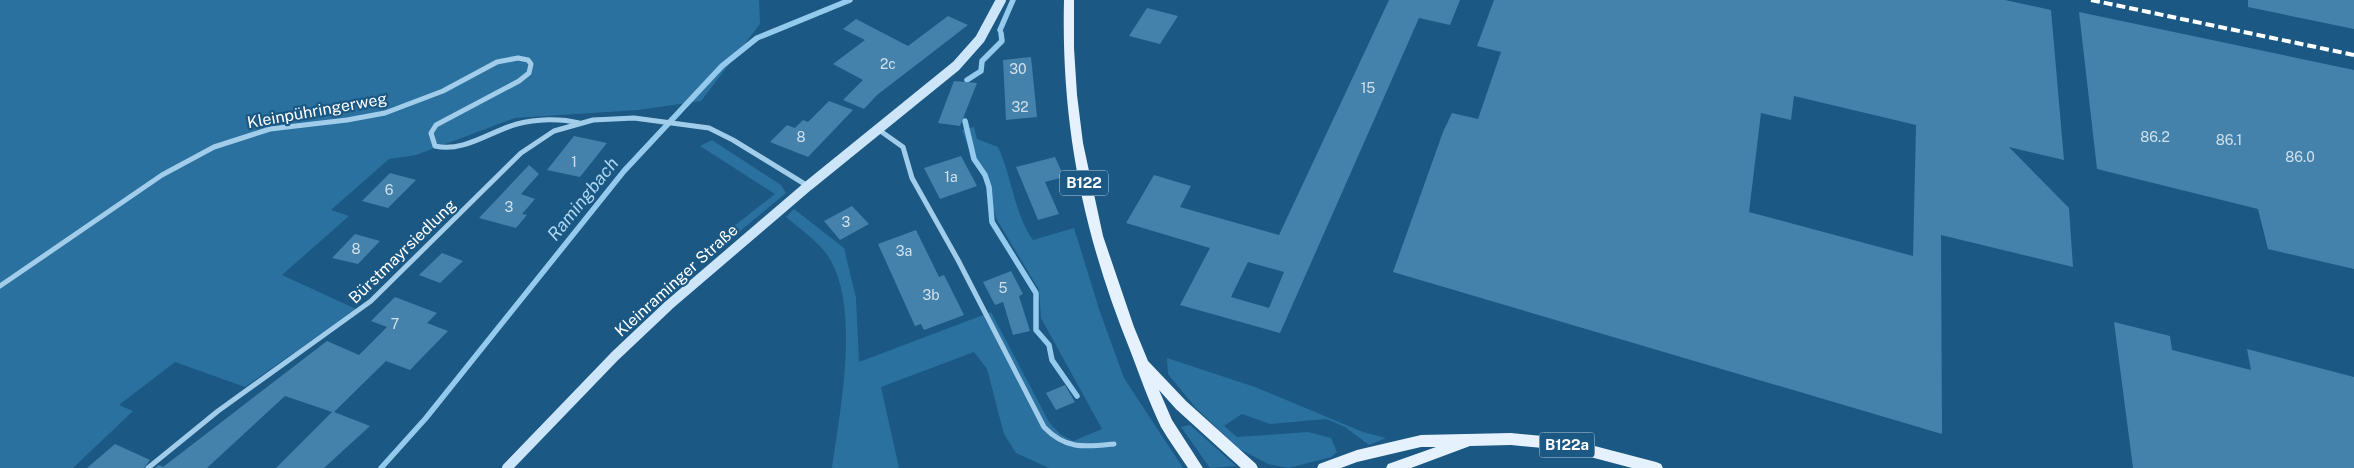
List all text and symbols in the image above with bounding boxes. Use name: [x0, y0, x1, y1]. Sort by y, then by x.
house number: 2c: [880, 56, 896, 72]
house number: 30: [1009, 61, 1027, 77]
house number: 15: [1361, 80, 1375, 96]
street label: Kleinpühringerweg: [246, 89, 389, 132]
house number: 32: [1011, 99, 1029, 115]
house number: 8: [796, 129, 806, 145]
house number: 86.2: [2140, 129, 2170, 145]
house number: 86.1: [2216, 132, 2242, 148]
house number: 86.0: [2285, 149, 2315, 165]
water label: Ramingbach: [543, 153, 622, 244]
house number: 1: [571, 154, 577, 170]
house number: 1a: [944, 169, 958, 185]
road number: B122: [1060, 170, 1108, 196]
house number: 6: [385, 182, 394, 198]
street label: Bürstmayrsiedlung: [345, 195, 460, 307]
house number: 3: [505, 199, 514, 215]
house number: 3: [842, 214, 851, 230]
street label: Kleinraminger Straße: [611, 220, 742, 340]
house number: 8: [351, 241, 361, 257]
house number: 3a: [896, 243, 912, 259]
house number: 5: [999, 280, 1008, 296]
house number: 3b: [922, 287, 940, 303]
house number: 7: [391, 316, 399, 332]
road number: B122a: [1540, 432, 1594, 458]

